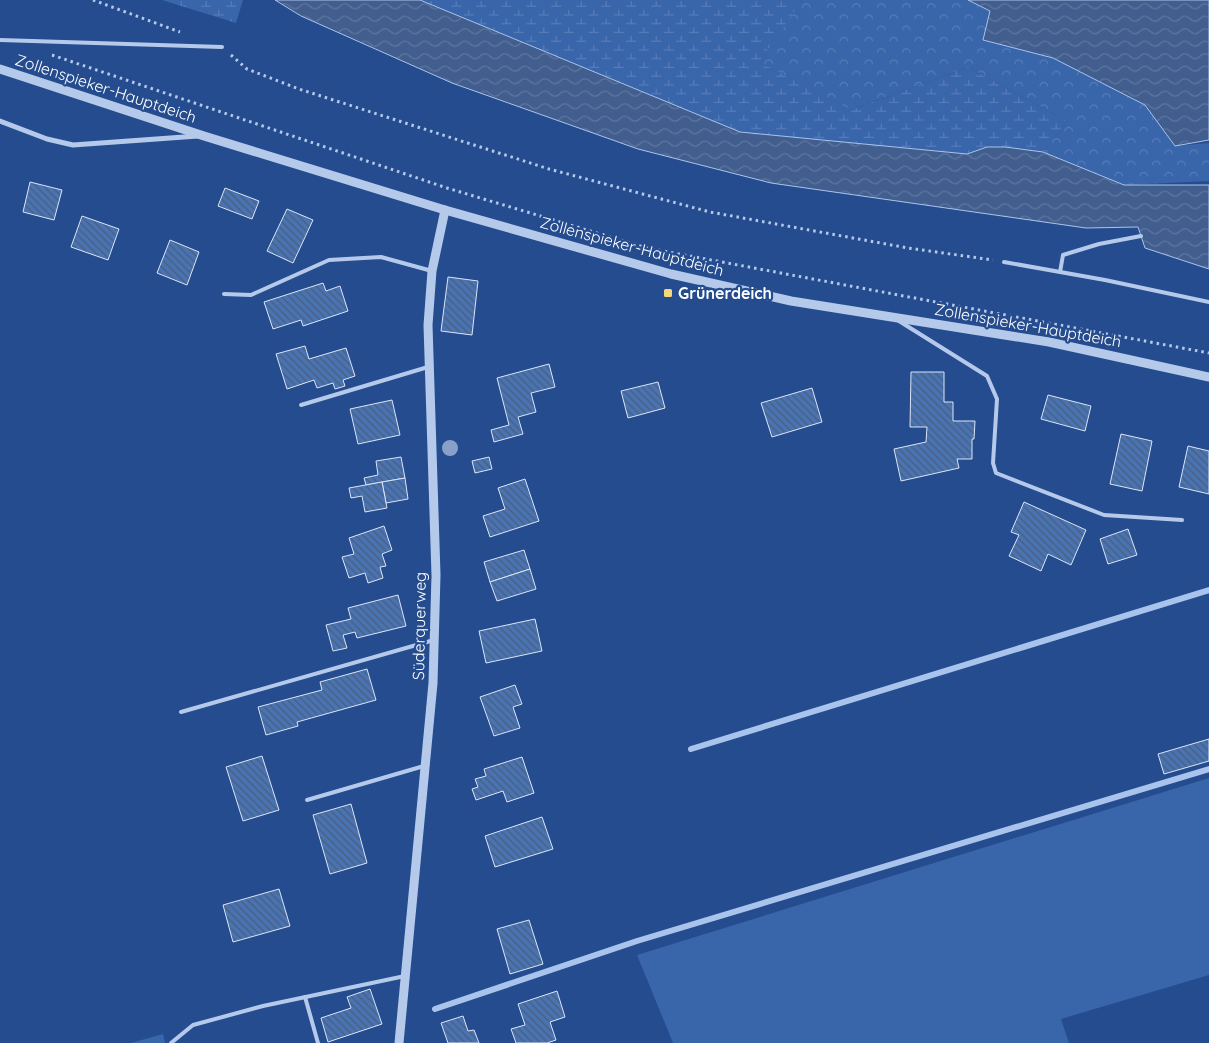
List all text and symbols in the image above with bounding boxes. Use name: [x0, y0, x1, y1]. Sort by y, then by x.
street label: Zollenspieker-Hauptdeich: [13, 49, 199, 127]
street label: Zollenspieker-Hauptdeich: [538, 212, 726, 280]
place label: Grünerdeich: [678, 283, 772, 303]
marker: Grünerdeich: [662, 287, 674, 299]
street label: Zollenspieker-Hauptdeich: [933, 299, 1123, 351]
street label: Süderquerweg: [408, 572, 430, 680]

